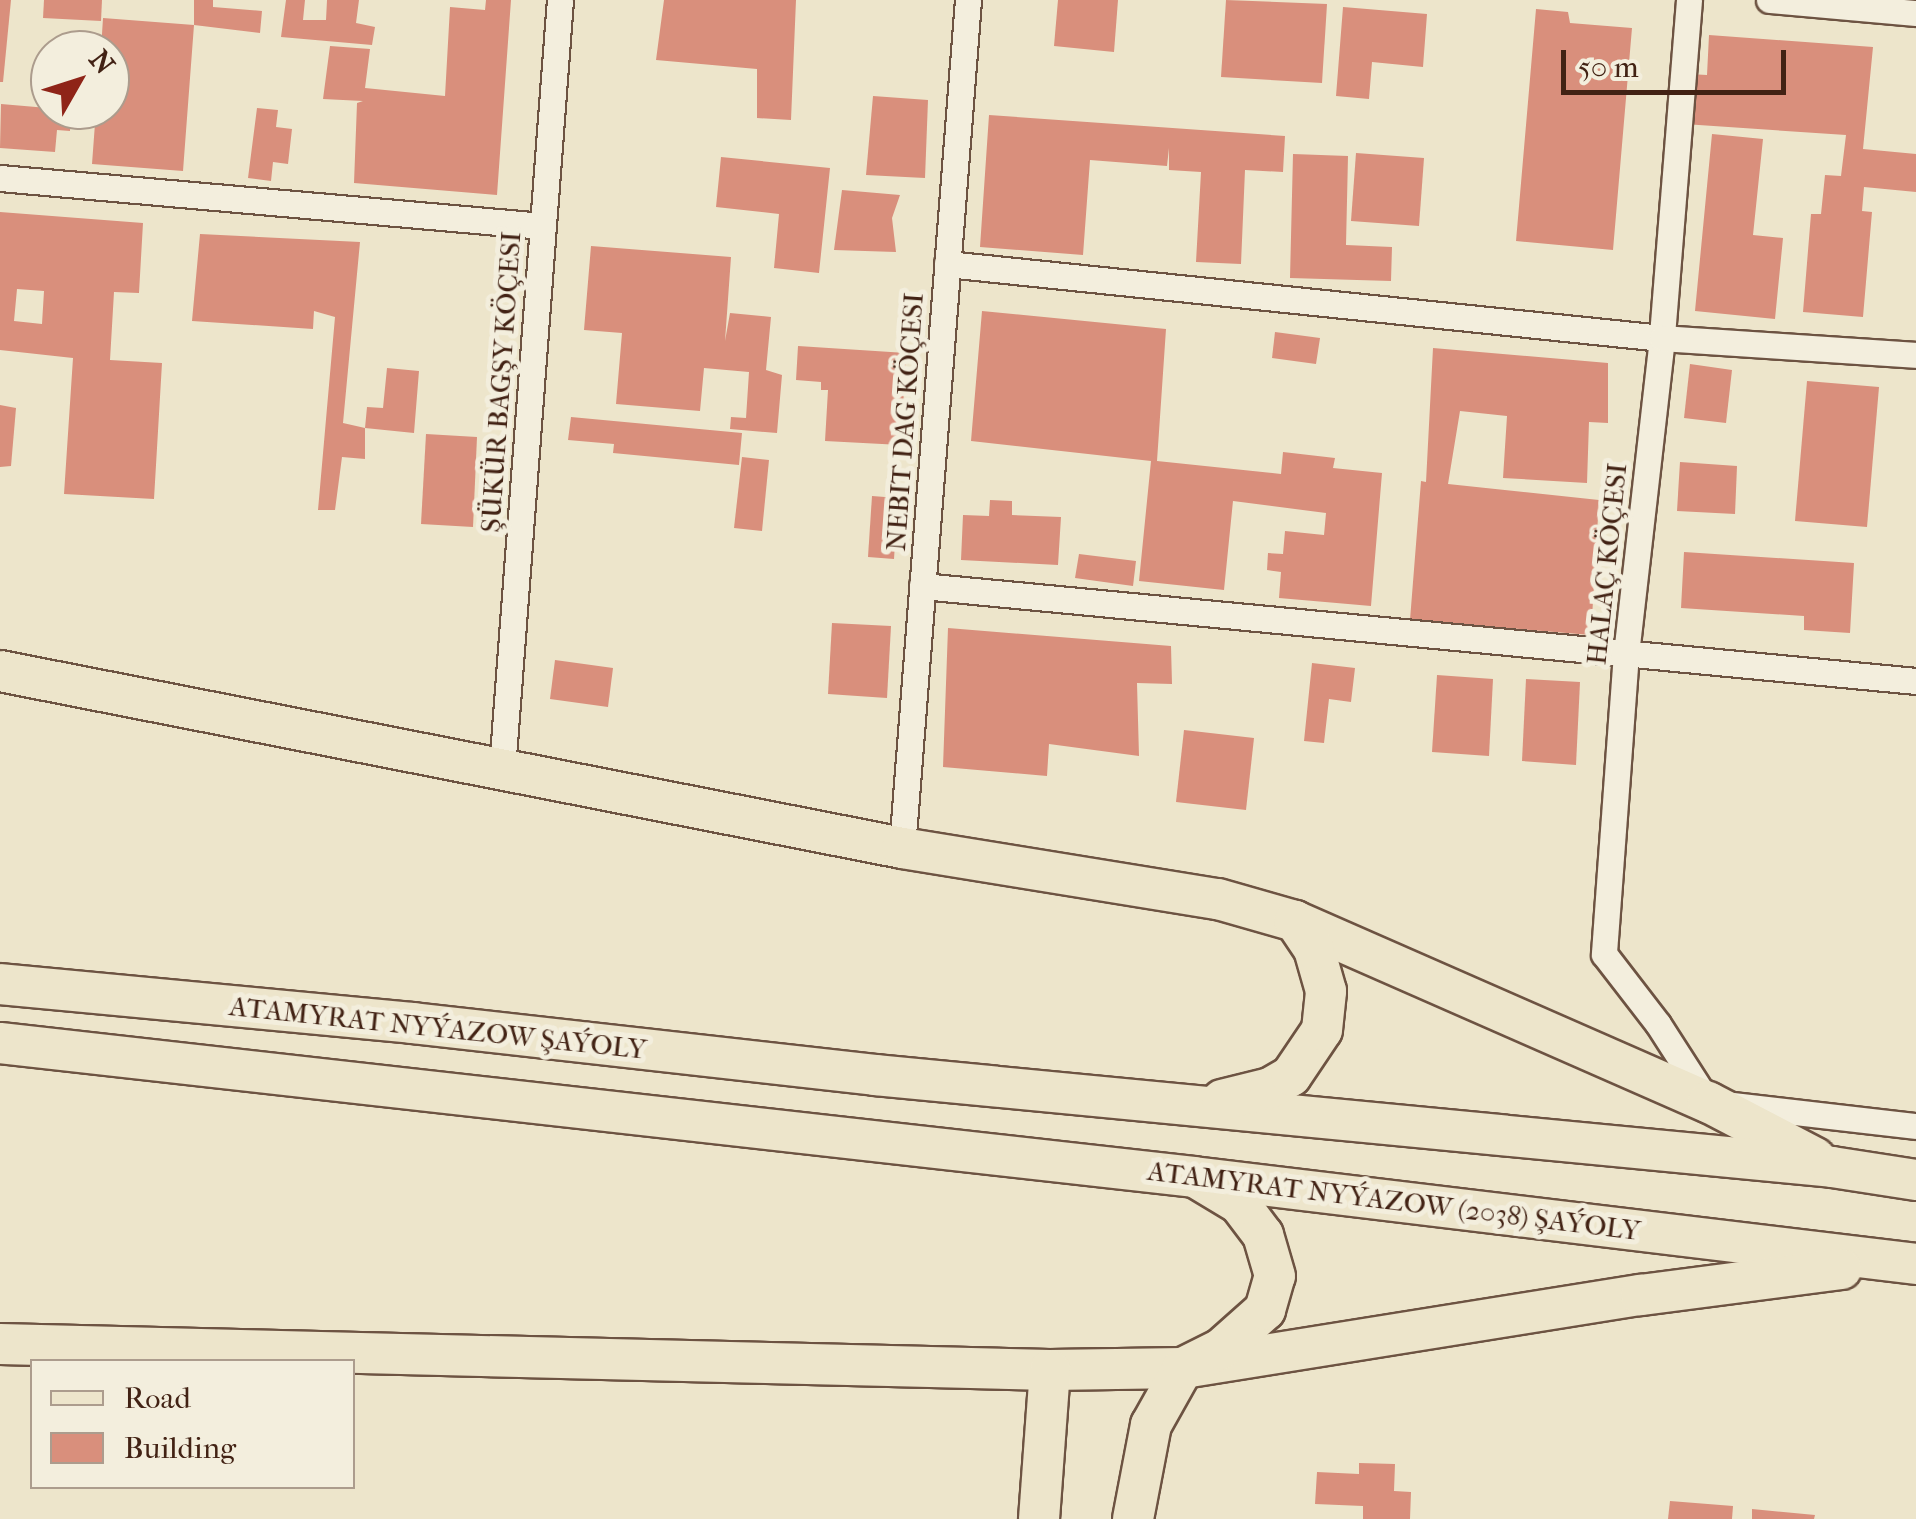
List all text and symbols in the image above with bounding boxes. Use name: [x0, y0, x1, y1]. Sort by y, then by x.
north arrow: [30, 30, 130, 130]
scale bar: [1566, 30, 1791, 92]
text: N: [83, 43, 122, 81]
text: 50 m: [1578, 50, 1639, 85]
street label: ŞÜKÜR BAGŞY KÖÇESI: [474, 230, 528, 534]
street label: NEBIT DAG KÖÇESI: [879, 292, 931, 552]
street label: HALAÇ KÖÇESI: [1580, 461, 1634, 667]
street label: ATAMYRAT NYÝAZOW ŞAÝOLY: [228, 989, 648, 1067]
street label: ATAMYRAT NYÝAZOW (2038) ŞAÝOLY: [1146, 1154, 1642, 1248]
legend: [30, 1359, 355, 1489]
text: Road: [124, 1381, 191, 1416]
text: Building: [124, 1431, 236, 1466]

